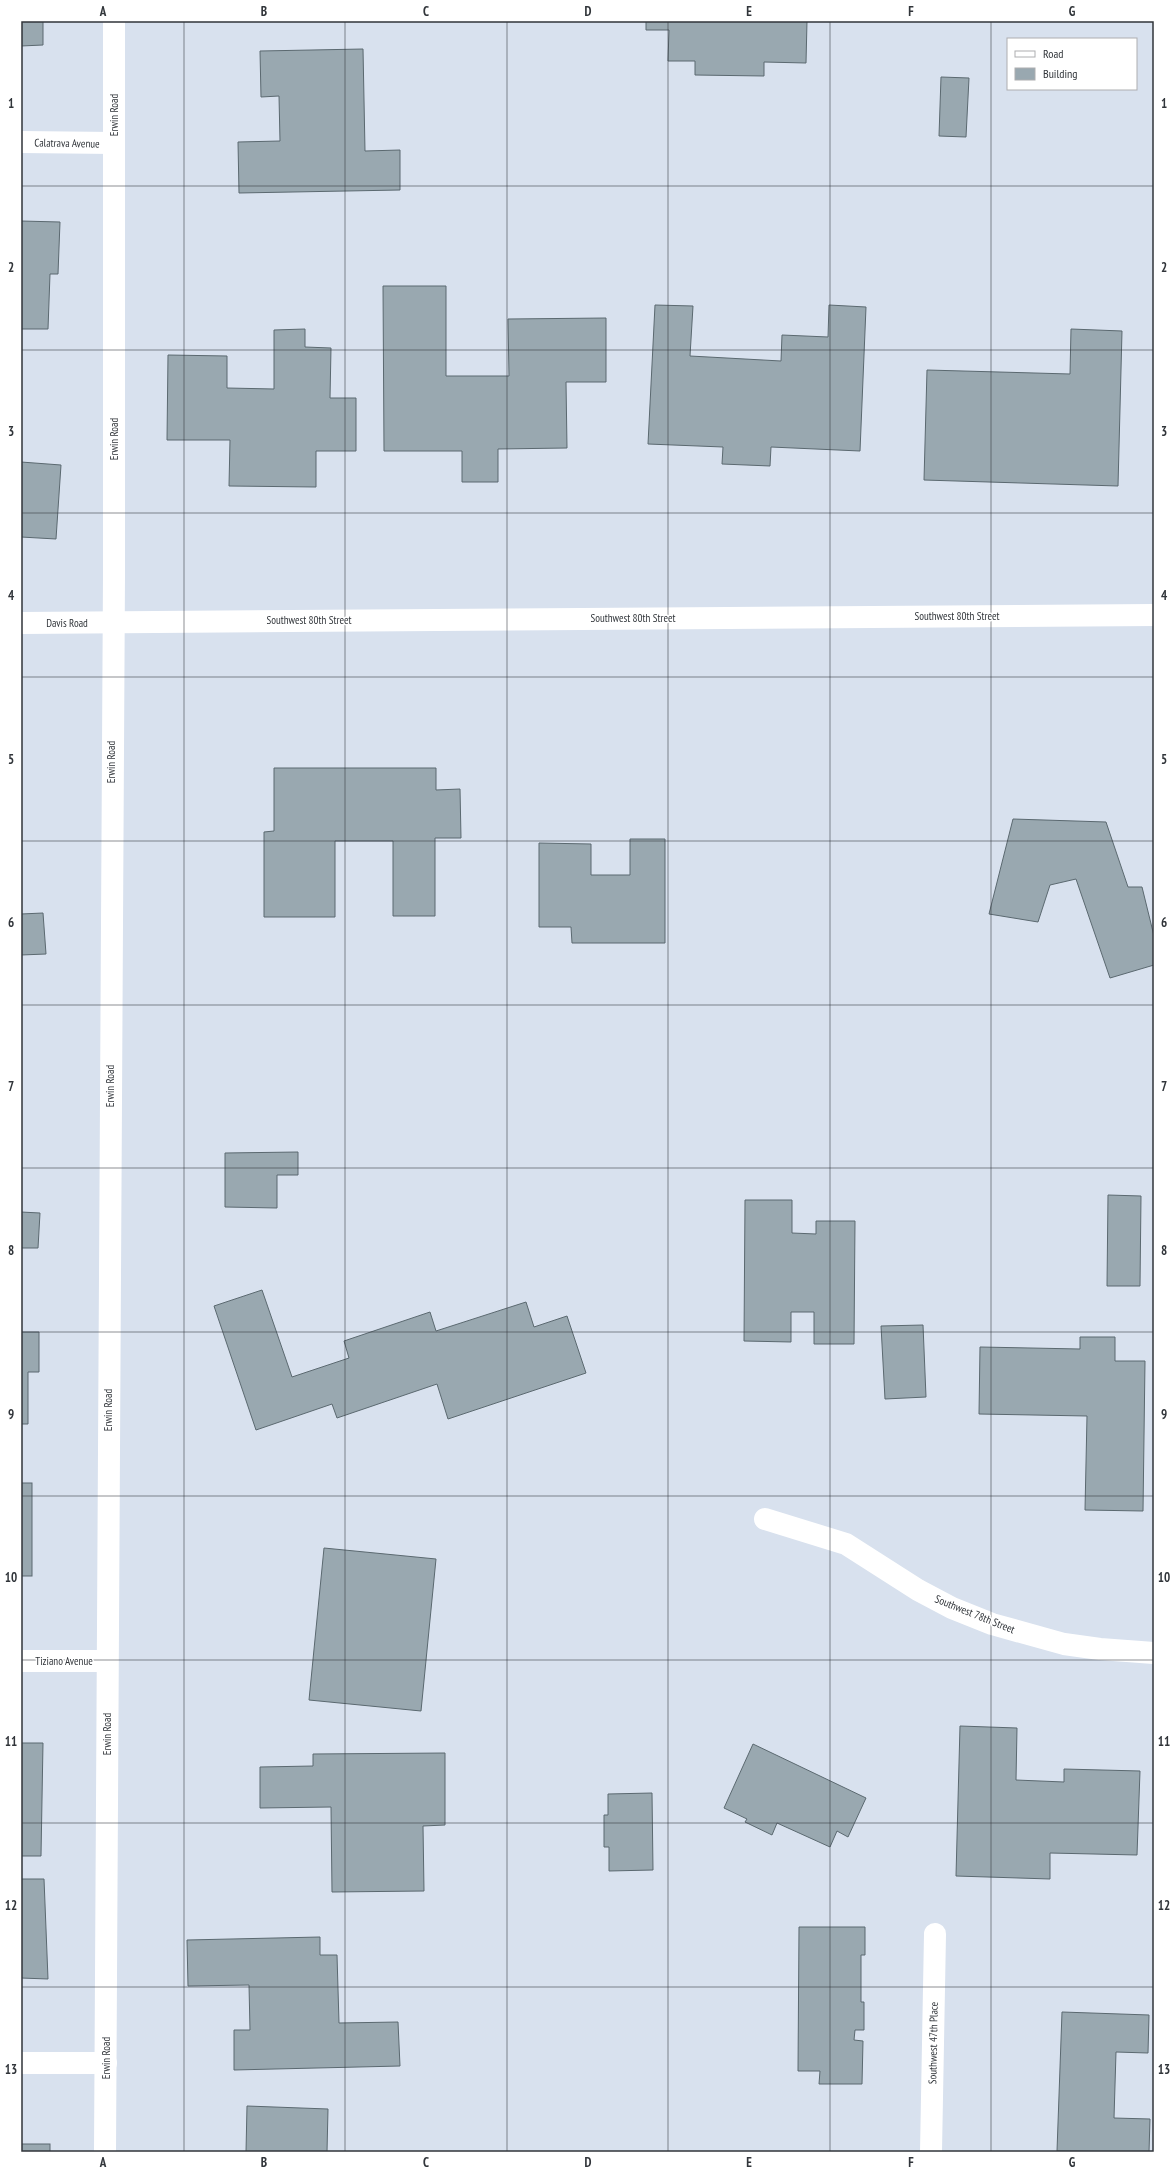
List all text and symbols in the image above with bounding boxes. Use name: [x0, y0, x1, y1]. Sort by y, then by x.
text: A: [99, 3, 107, 20]
text: B: [261, 3, 267, 20]
text: C: [423, 3, 429, 20]
text: D: [585, 3, 592, 20]
text: E: [746, 3, 752, 20]
text: F: [908, 3, 914, 20]
text: G: [1069, 3, 1076, 20]
legend: [1007, 38, 1137, 90]
text: Road: [1043, 46, 1063, 61]
text: Building: [1043, 66, 1078, 81]
street label: Erwin Road: [107, 93, 121, 136]
text: 1: [8, 95, 14, 112]
text: 1: [1161, 95, 1167, 112]
street label: Calatrava Avenue: [34, 135, 100, 151]
text: 2: [8, 259, 14, 276]
text: 2: [1161, 259, 1167, 276]
street label: Erwin Road: [107, 417, 121, 460]
text: 3: [8, 423, 14, 440]
text: 3: [1161, 423, 1167, 440]
text: 4: [8, 587, 15, 604]
text: 4: [1161, 587, 1168, 604]
street label: Southwest 80th Street: [915, 609, 999, 623]
street label: Southwest 80th Street: [591, 611, 675, 625]
street label: Southwest 80th Street: [267, 613, 351, 627]
street label: Davis Road: [46, 616, 88, 630]
street label: Erwin Road: [104, 740, 118, 783]
text: 5: [8, 751, 14, 768]
text: 5: [1161, 751, 1167, 768]
text: 6: [8, 914, 14, 931]
text: 6: [1161, 914, 1167, 931]
street label: Erwin Road: [103, 1064, 117, 1107]
text: 7: [8, 1078, 14, 1095]
text: 7: [1161, 1078, 1167, 1095]
text: 8: [8, 1242, 14, 1259]
text: 8: [1161, 1242, 1167, 1259]
street label: Erwin Road: [101, 1388, 115, 1431]
text: 9: [8, 1406, 14, 1423]
text: 9: [1161, 1406, 1167, 1423]
text: 10: [5, 1569, 17, 1586]
text: 10: [1158, 1569, 1170, 1586]
street label: Southwest 78th Street: [933, 1592, 1017, 1636]
street label: Tiziano Avenue: [35, 1654, 93, 1668]
street label: Erwin Road: [100, 1712, 114, 1755]
text: 11: [5, 1733, 17, 1750]
text: 11: [1158, 1733, 1170, 1750]
text: 12: [5, 1897, 17, 1914]
text: 12: [1158, 1897, 1170, 1914]
street label: Southwest 47th Place: [925, 2001, 941, 2084]
street label: Erwin Road: [99, 2036, 113, 2079]
text: 13: [5, 2061, 17, 2078]
text: 13: [1158, 2061, 1170, 2078]
text: A: [99, 2154, 107, 2171]
text: B: [261, 2154, 267, 2171]
text: C: [423, 2154, 429, 2171]
text: D: [585, 2154, 592, 2171]
text: E: [746, 2154, 752, 2171]
text: F: [908, 2154, 914, 2171]
text: G: [1069, 2154, 1076, 2171]

